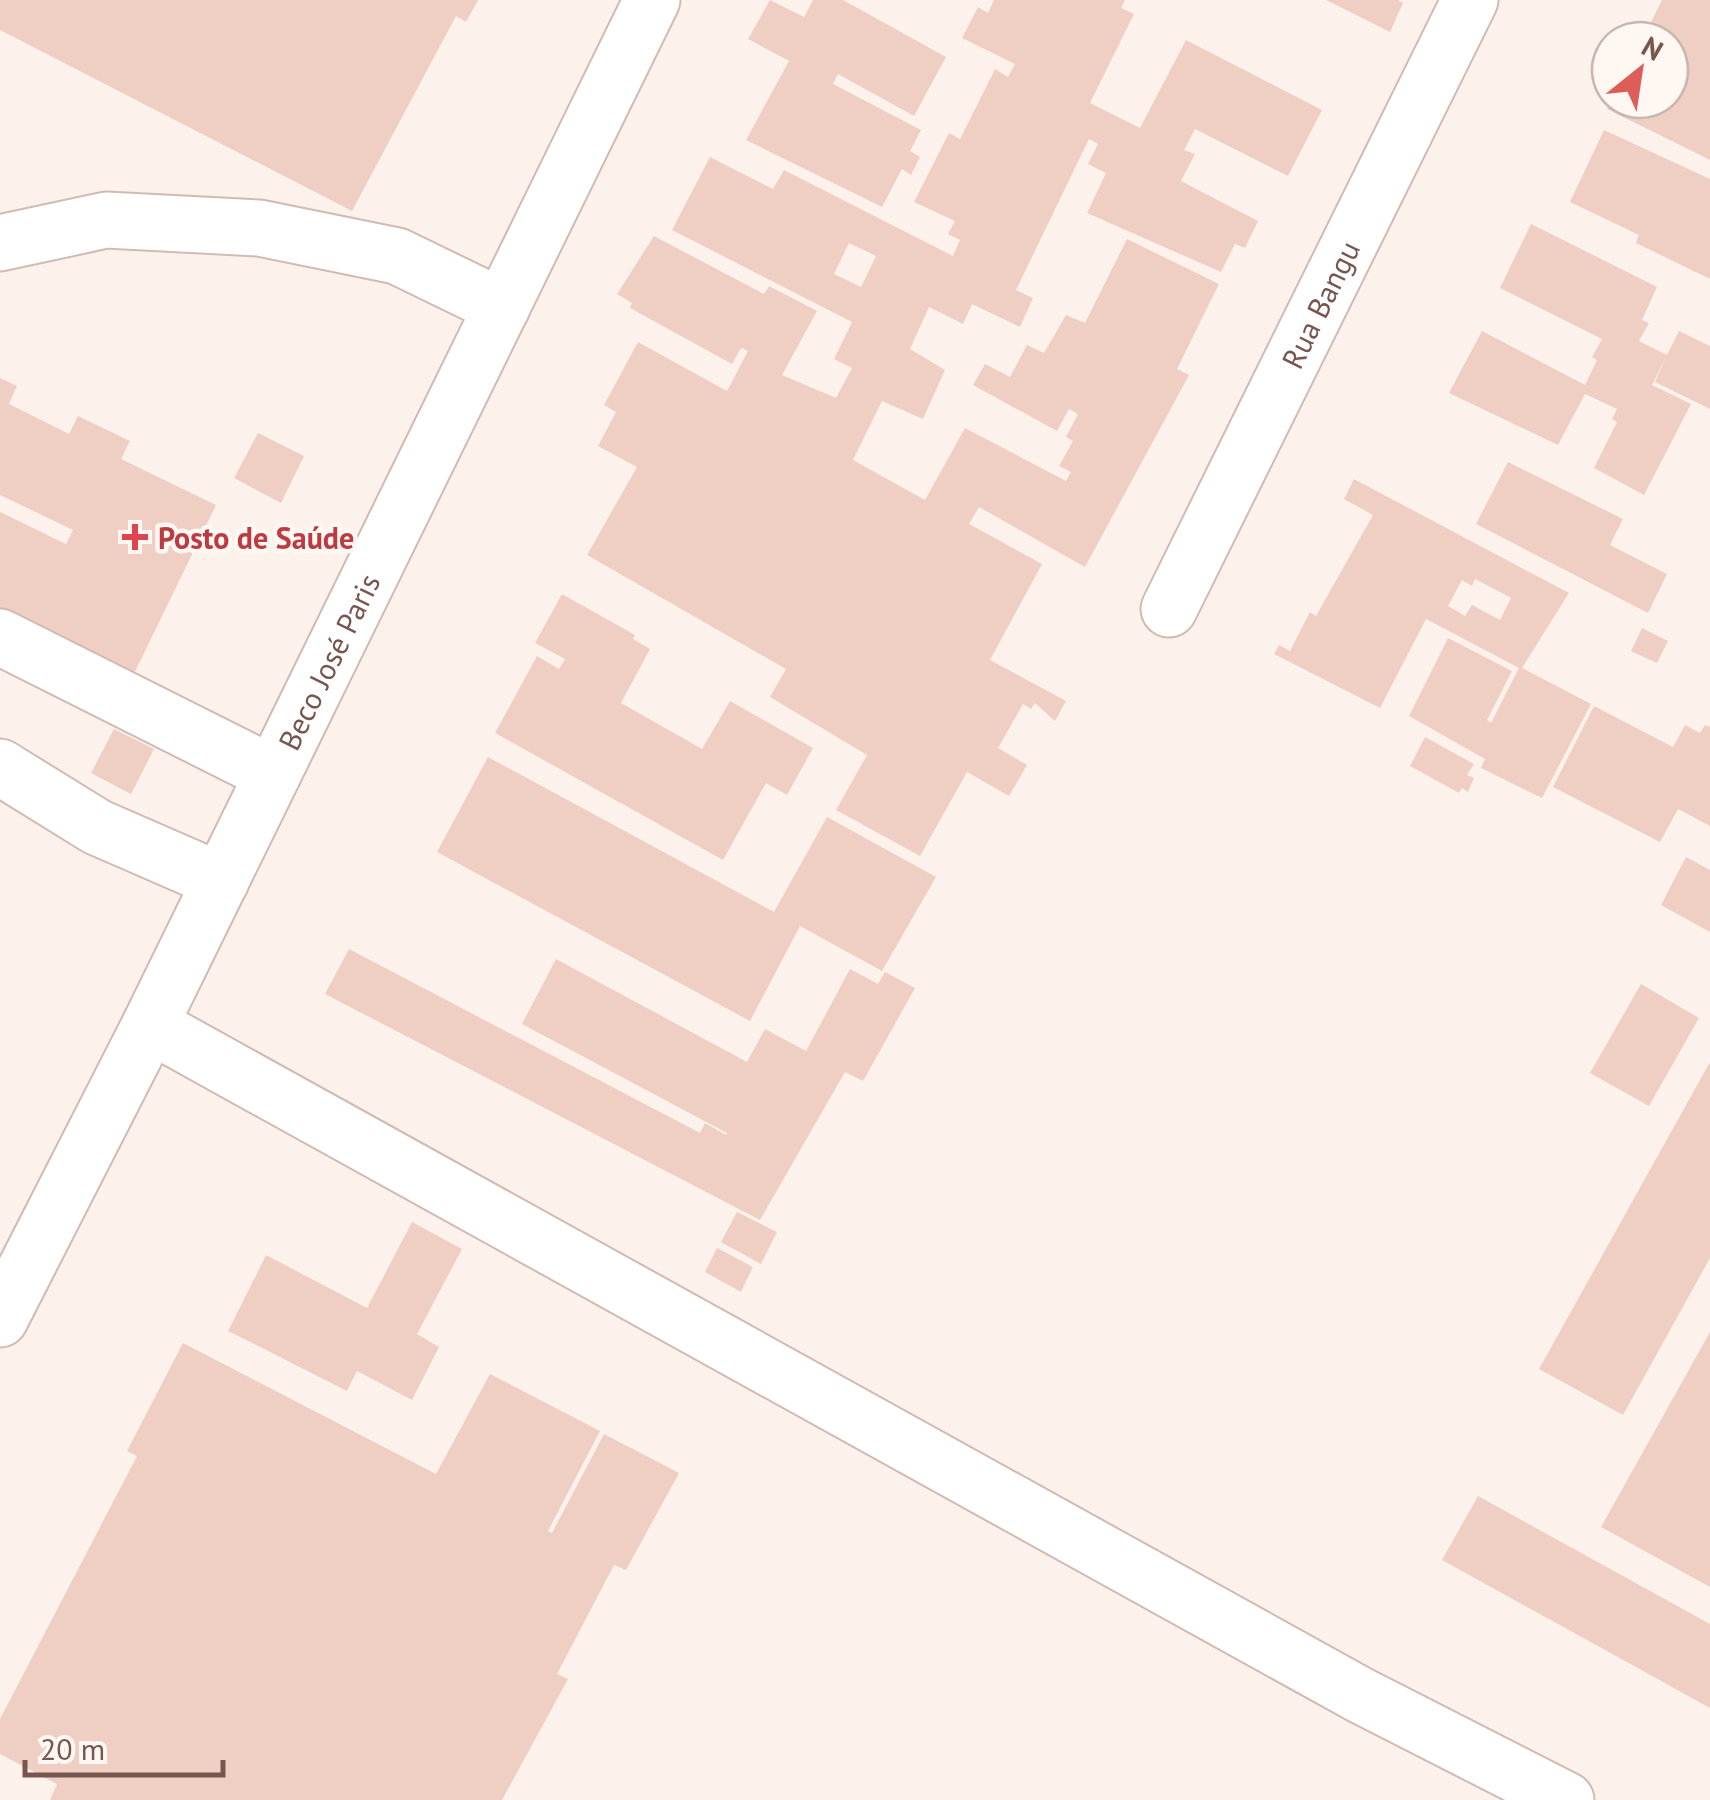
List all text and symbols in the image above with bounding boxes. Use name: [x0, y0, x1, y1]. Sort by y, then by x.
north arrow: [1590, 20, 1690, 120]
text: N: [1636, 27, 1670, 69]
street label: Rua Bangu: [1272, 234, 1368, 375]
place label: Posto de Saúde: [158, 518, 354, 557]
marker: Posto de Saúde: [122, 524, 148, 550]
street label: Beco José Paris: [268, 567, 388, 756]
scale bar: [25, 1715, 222, 1777]
text: 20 m: [40, 1729, 105, 1768]

